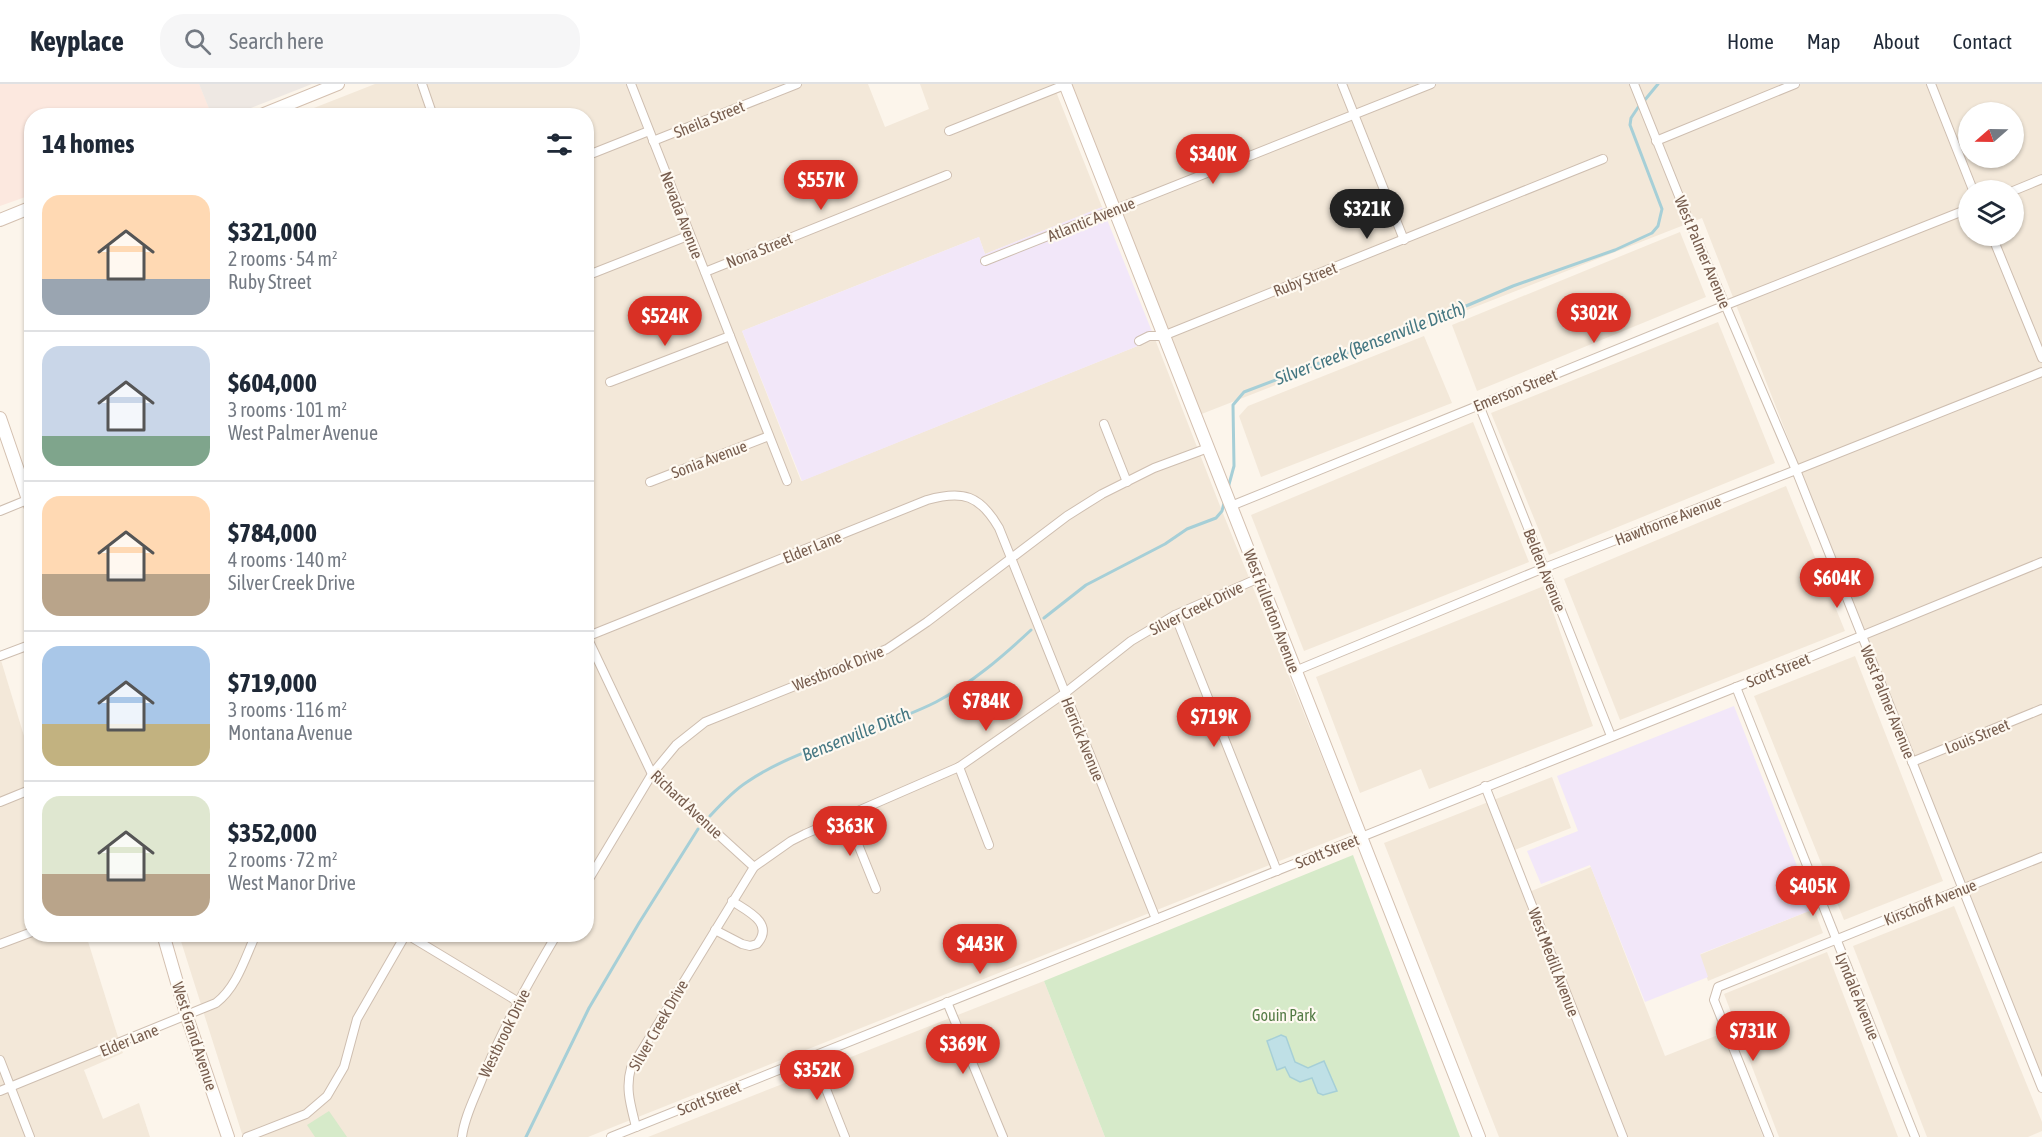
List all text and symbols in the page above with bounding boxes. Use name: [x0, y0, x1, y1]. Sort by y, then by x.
search box: [160, 14, 580, 68]
text: Keyplace: [30, 25, 124, 57]
icon: search: [181, 25, 214, 58]
text: Search here: [229, 28, 324, 54]
text: Home: [1727, 29, 1774, 53]
text: Map: [1807, 29, 1841, 53]
text: About: [1874, 29, 1920, 53]
text: Contact: [1953, 29, 2012, 53]
street label: Sheila Street: [671, 97, 747, 141]
north arrow: [1958, 102, 2024, 168]
map controls: [1958, 102, 2024, 246]
icon: filters: [543, 128, 576, 161]
text: 14 homes: [42, 129, 135, 159]
pin: $340K: [1171, 134, 1255, 185]
text: $340K: [1190, 142, 1236, 165]
pin: $557K: [779, 160, 863, 211]
text: $557K: [798, 168, 844, 191]
street label: Nevada Avenue: [657, 169, 707, 261]
button: layers: [1958, 180, 2024, 246]
pin: $321K: [1325, 189, 1409, 240]
street label: Atlantic Avenue: [1045, 193, 1137, 245]
street label: West Palmer Avenue: [1671, 193, 1735, 311]
text: $321K: [1344, 197, 1390, 220]
text: $321,000: [228, 217, 317, 247]
icon: home: [90, 219, 162, 291]
street label: Nona Street: [723, 229, 795, 271]
text: 2 rooms · 54 m²: [228, 247, 338, 270]
street label: Ruby Street: [1271, 258, 1340, 301]
text: Ruby Street: [228, 270, 312, 293]
pin: $302K: [1552, 293, 1636, 344]
pin: $524K: [623, 296, 707, 347]
water label: Silver Creek (Bensenville Ditch): [1271, 297, 1468, 389]
text: $302K: [1571, 301, 1617, 324]
text: $524K: [642, 304, 688, 327]
street label: Emerson Street: [1471, 365, 1560, 415]
text: $604,000: [228, 368, 317, 398]
icon: home: [90, 370, 162, 442]
text: 3 rooms · 101 m²: [228, 398, 347, 421]
text: West Palmer Avenue: [228, 421, 378, 444]
street label: Sonia Avenue: [669, 436, 749, 482]
street label: Hawthorne Avenue: [1612, 491, 1724, 549]
text: $784,000: [228, 518, 317, 548]
icon: home: [90, 520, 162, 592]
street label: Belden Avenue: [1520, 526, 1570, 614]
street label: Elder Lane: [780, 527, 844, 567]
street label: West Fullerton Avenue: [1240, 547, 1304, 675]
text: 4 rooms · 140 m²: [228, 548, 347, 571]
pin: $604K: [1795, 558, 1879, 609]
text: $604K: [1814, 566, 1860, 589]
text: Silver Creek Drive: [228, 571, 355, 594]
street label: Silver Creek Drive: [1146, 578, 1246, 638]
street label: Westbrook Drive: [790, 642, 886, 694]
street label: West Palmer Avenue: [1857, 643, 1919, 761]
street label: Scott Street: [1744, 649, 1813, 691]
text: $719,000: [228, 668, 317, 698]
icon: home: [90, 670, 162, 742]
pin: $784K: [944, 681, 1028, 732]
text: $784K: [963, 689, 1009, 712]
street label: Herrick Avenue: [1058, 694, 1108, 784]
pin: $719K: [1172, 697, 1256, 748]
text: 3 rooms · 116 m²: [228, 698, 347, 721]
water label: Bensenville Ditch: [799, 703, 913, 765]
text: $719K: [1191, 705, 1237, 728]
street label: Louis Street: [1942, 715, 2012, 757]
text: Montana Avenue: [228, 721, 353, 744]
street label: Richard Avenue: [647, 766, 727, 842]
pin: $363K: [808, 806, 892, 857]
text: $363K: [827, 814, 873, 837]
text: $352,000: [228, 818, 317, 848]
icon: home: [90, 820, 162, 892]
street label: Scott Street: [1293, 830, 1362, 872]
text: 2 rooms · 72 m²: [228, 848, 338, 871]
pin: $405K: [1771, 866, 1855, 917]
text: West Manor Drive: [228, 871, 356, 894]
text: $405K: [1790, 874, 1836, 897]
street label: Kirschoff Avenue: [1881, 875, 1979, 929]
street label: West Medill Avenue: [1525, 905, 1583, 1019]
pin: $443K: [938, 924, 1022, 975]
text: $443K: [957, 932, 1003, 955]
street label: Lyndale Avenue: [1831, 950, 1884, 1043]
street label: Silver Creek Drive: [625, 976, 691, 1074]
street label: West Grand Avenue: [169, 979, 221, 1093]
street label: Westbrook Drive: [475, 986, 533, 1080]
park label: Gouin Park: [1252, 1006, 1316, 1024]
pin: $731K: [1711, 1011, 1795, 1062]
text: $731K: [1730, 1019, 1776, 1042]
street label: Elder Lane: [97, 1020, 161, 1060]
pin: $369K: [921, 1024, 1005, 1075]
text: $369K: [940, 1032, 986, 1055]
pin: $352K: [775, 1050, 859, 1101]
text: $352K: [794, 1058, 840, 1081]
street label: Scott Street: [675, 1077, 744, 1119]

